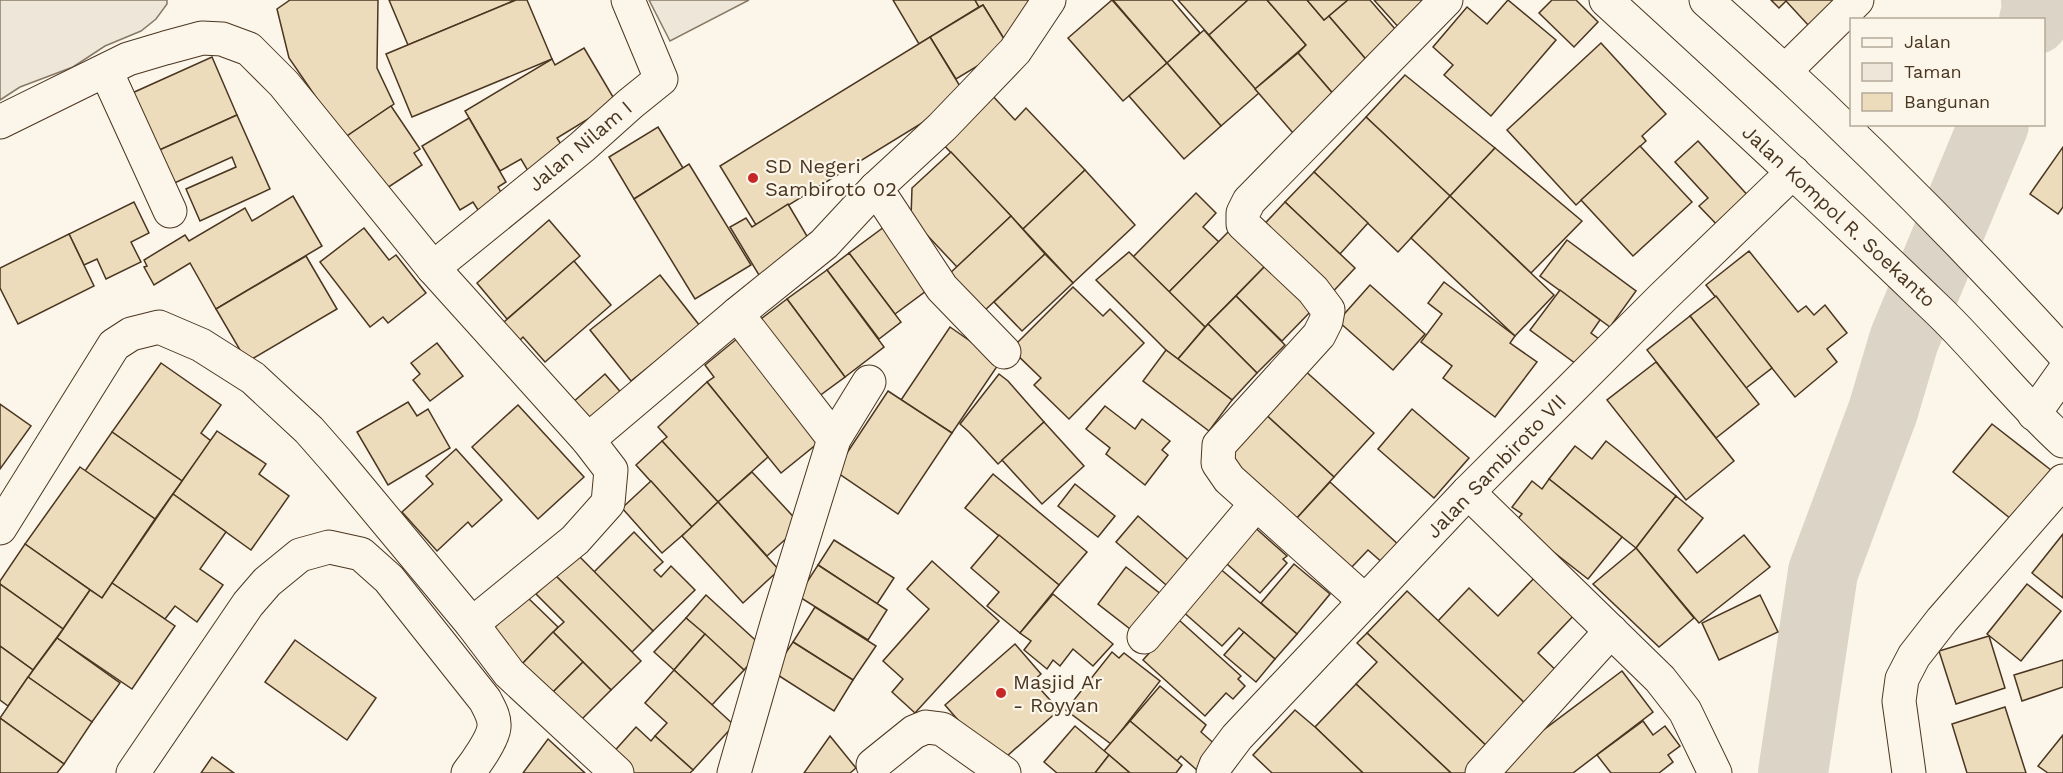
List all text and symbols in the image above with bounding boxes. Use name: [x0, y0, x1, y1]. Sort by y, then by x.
legend: [1850, 18, 2045, 126]
text: Jalan: [1904, 31, 1951, 52]
text: Taman: [1904, 61, 1962, 82]
text: Bangunan: [1904, 91, 1990, 112]
street label: Jalan Nilam I: [523, 96, 637, 196]
street label: Jalan Kompol R. Soekanto: [1737, 120, 1941, 312]
place label: SD Negeri Sambiroto 02: [765, 154, 897, 201]
marker: SD Negeri Sambiroto 02: [746, 171, 760, 185]
street label: Jalan Sambiroto VII: [1421, 389, 1571, 543]
place label: Masjid Ar - Royyan: [1013, 670, 1102, 717]
marker: Masjid Ar - Royyan: [994, 686, 1008, 700]

